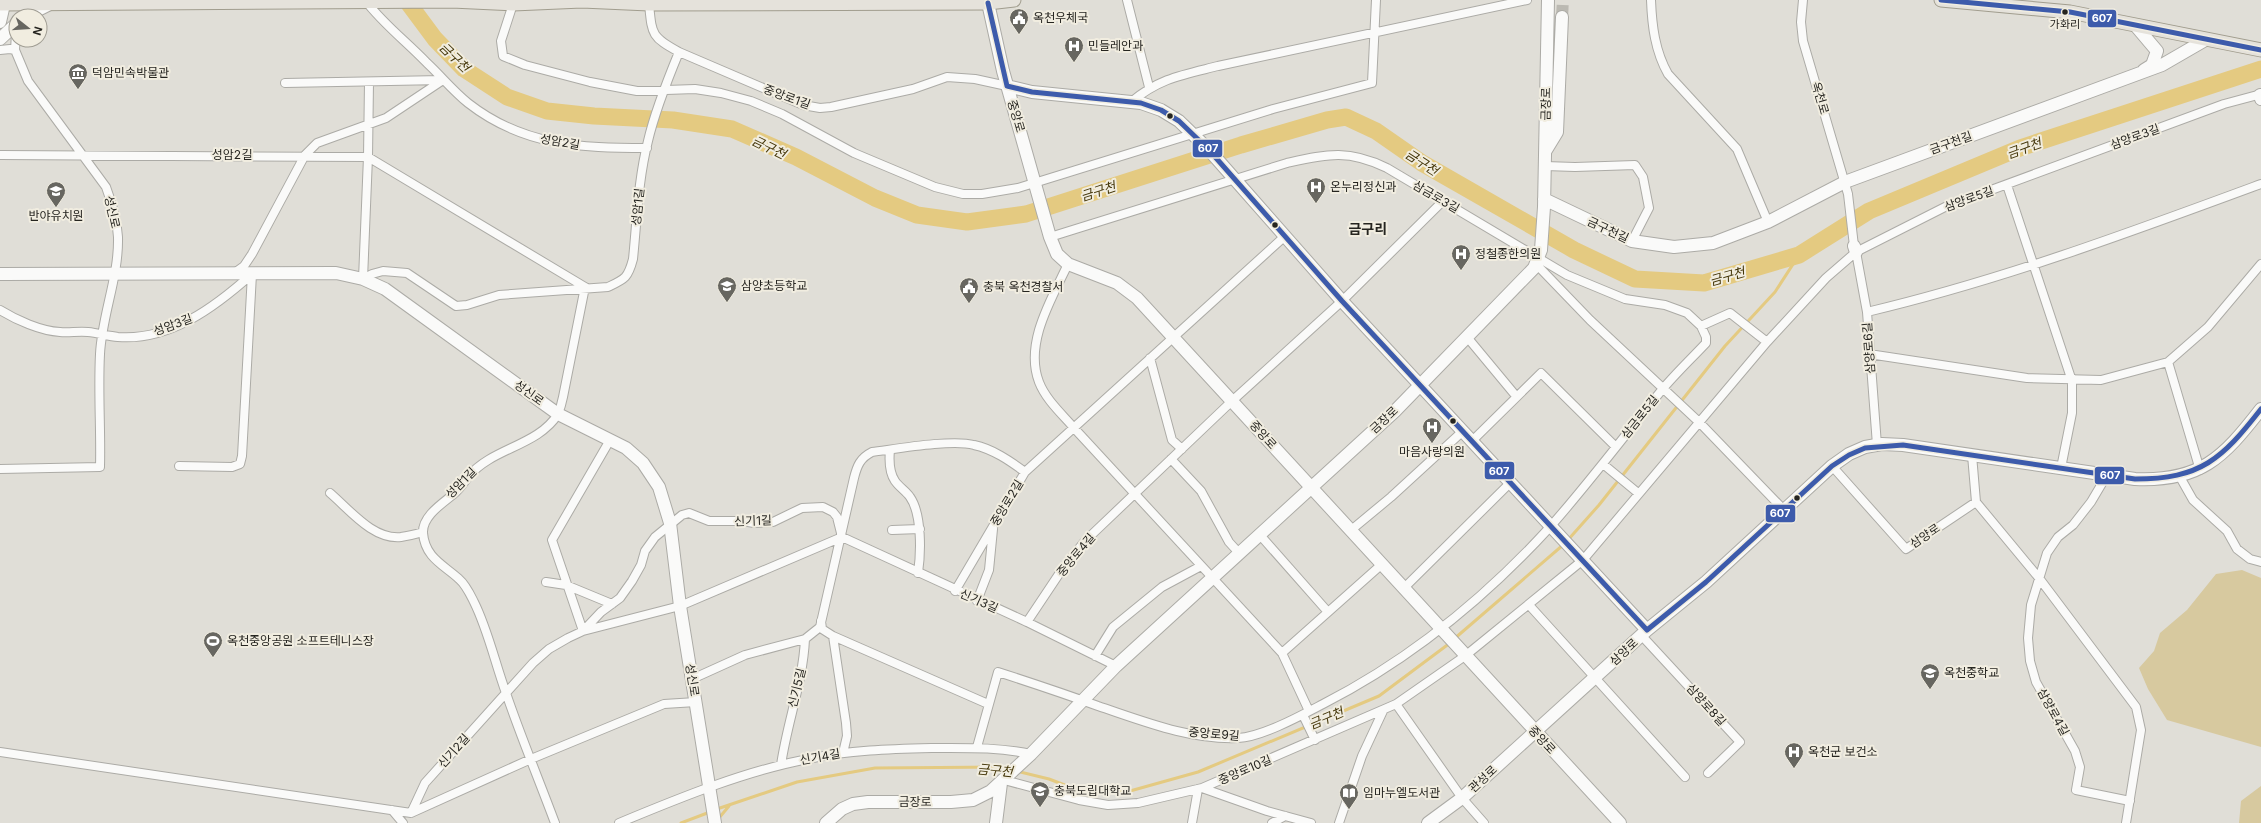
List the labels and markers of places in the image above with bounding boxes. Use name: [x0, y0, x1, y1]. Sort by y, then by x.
public building icon: 옥천우체국: [1008, 7, 1030, 35]
marker: 가화리: [2060, 7, 2070, 17]
place label: 옥천우체국: [1033, 10, 1088, 25]
place label: 가화리: [2050, 17, 2080, 31]
hospital icon: 민들레안과: [1063, 35, 1085, 63]
place label: 민들레안과: [1088, 38, 1143, 53]
museum icon: 덕암민속박물관: [67, 62, 89, 90]
place label: 덕암민속박물관: [92, 65, 169, 80]
unlabelled marker: [1165, 111, 1175, 121]
hospital icon: 온누리정신과: [1305, 176, 1327, 204]
place label: 온누리정신과: [1330, 179, 1396, 194]
school or university icon: 반야유치원: [45, 180, 67, 208]
place label: 반야유치원: [28, 208, 84, 223]
unlabelled marker: [1270, 220, 1280, 230]
hospital icon: 정철종한의원: [1450, 243, 1472, 271]
place label: 정철종한의원: [1475, 246, 1541, 261]
school or university icon: 삼양초등학교: [716, 275, 738, 303]
public building icon: 충북 옥천경찰서: [958, 276, 980, 304]
place label: 삼양초등학교: [741, 278, 807, 293]
place label: 충북 옥천경찰서: [983, 279, 1064, 294]
hospital icon: 마음사랑의원: [1421, 416, 1443, 444]
unlabelled marker: [1448, 416, 1458, 426]
place label: 마음사랑의원: [1399, 444, 1465, 459]
unlabelled marker: [1792, 493, 1802, 503]
sports icon: 옥천중앙공원 소프트테니스장: [202, 630, 224, 658]
place label: 옥천중앙공원 소프트테니스장: [227, 633, 374, 648]
school or university icon: 옥천중학교: [1919, 662, 1941, 690]
place label: 옥천중학교: [1944, 665, 1999, 680]
hospital icon: 옥천군 보건소: [1783, 741, 1805, 769]
place label: 옥천군 보건소: [1808, 744, 1878, 759]
school or university icon: 충북도립대학교: [1029, 780, 1051, 808]
library icon: 임마누엘도서관: [1338, 782, 1360, 810]
place label: 충북도립대학교: [1054, 783, 1131, 798]
place label: 임마누엘도서관: [1363, 785, 1440, 800]

